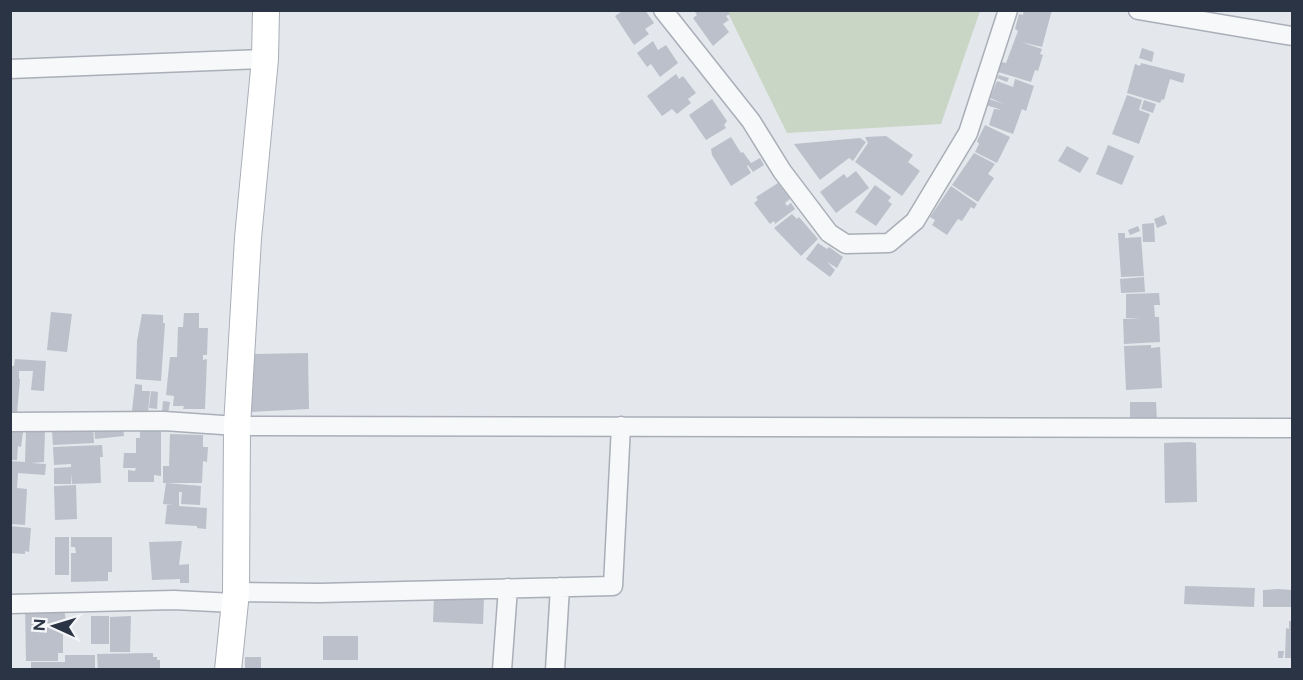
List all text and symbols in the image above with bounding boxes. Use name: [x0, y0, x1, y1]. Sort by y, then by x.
north arrow: [24, 596, 84, 656]
text: N: [30, 618, 49, 632]

